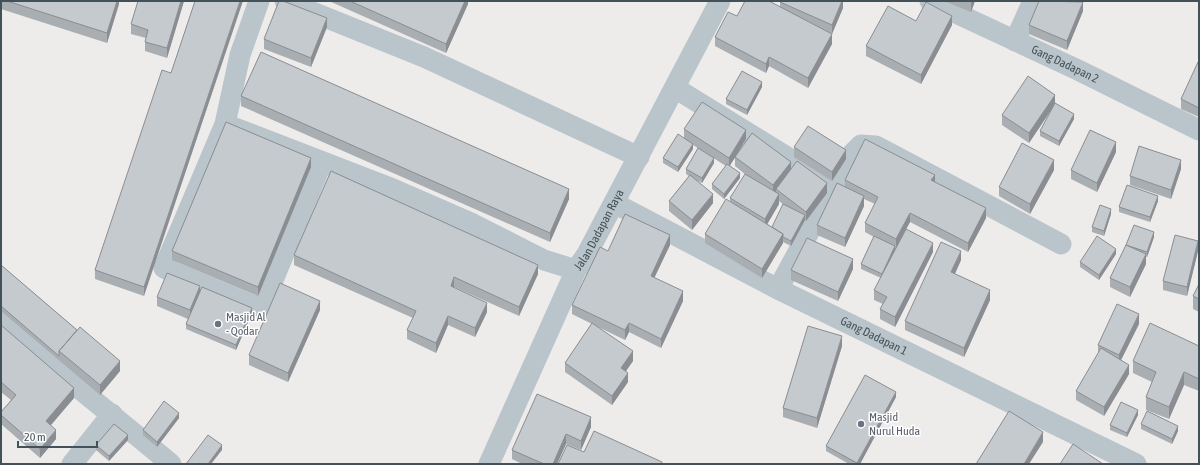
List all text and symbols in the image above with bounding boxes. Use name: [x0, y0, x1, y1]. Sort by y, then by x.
street label: Gang Dadapan 2: [1029, 42, 1101, 86]
street label: Jalan Dadapan Raya: [571, 187, 627, 273]
place label: Masjid Al - Qodar: [226, 310, 267, 338]
street label: Gang Dadapan 1: [838, 314, 910, 358]
marker: Masjid Al - Qodar: [213, 319, 223, 329]
place label: Masjid Nurul Huda: [869, 410, 920, 438]
marker: Masjid Nurul Huda: [856, 419, 866, 429]
scale bar: [18, 423, 97, 449]
text: 20 m: [24, 430, 46, 444]

